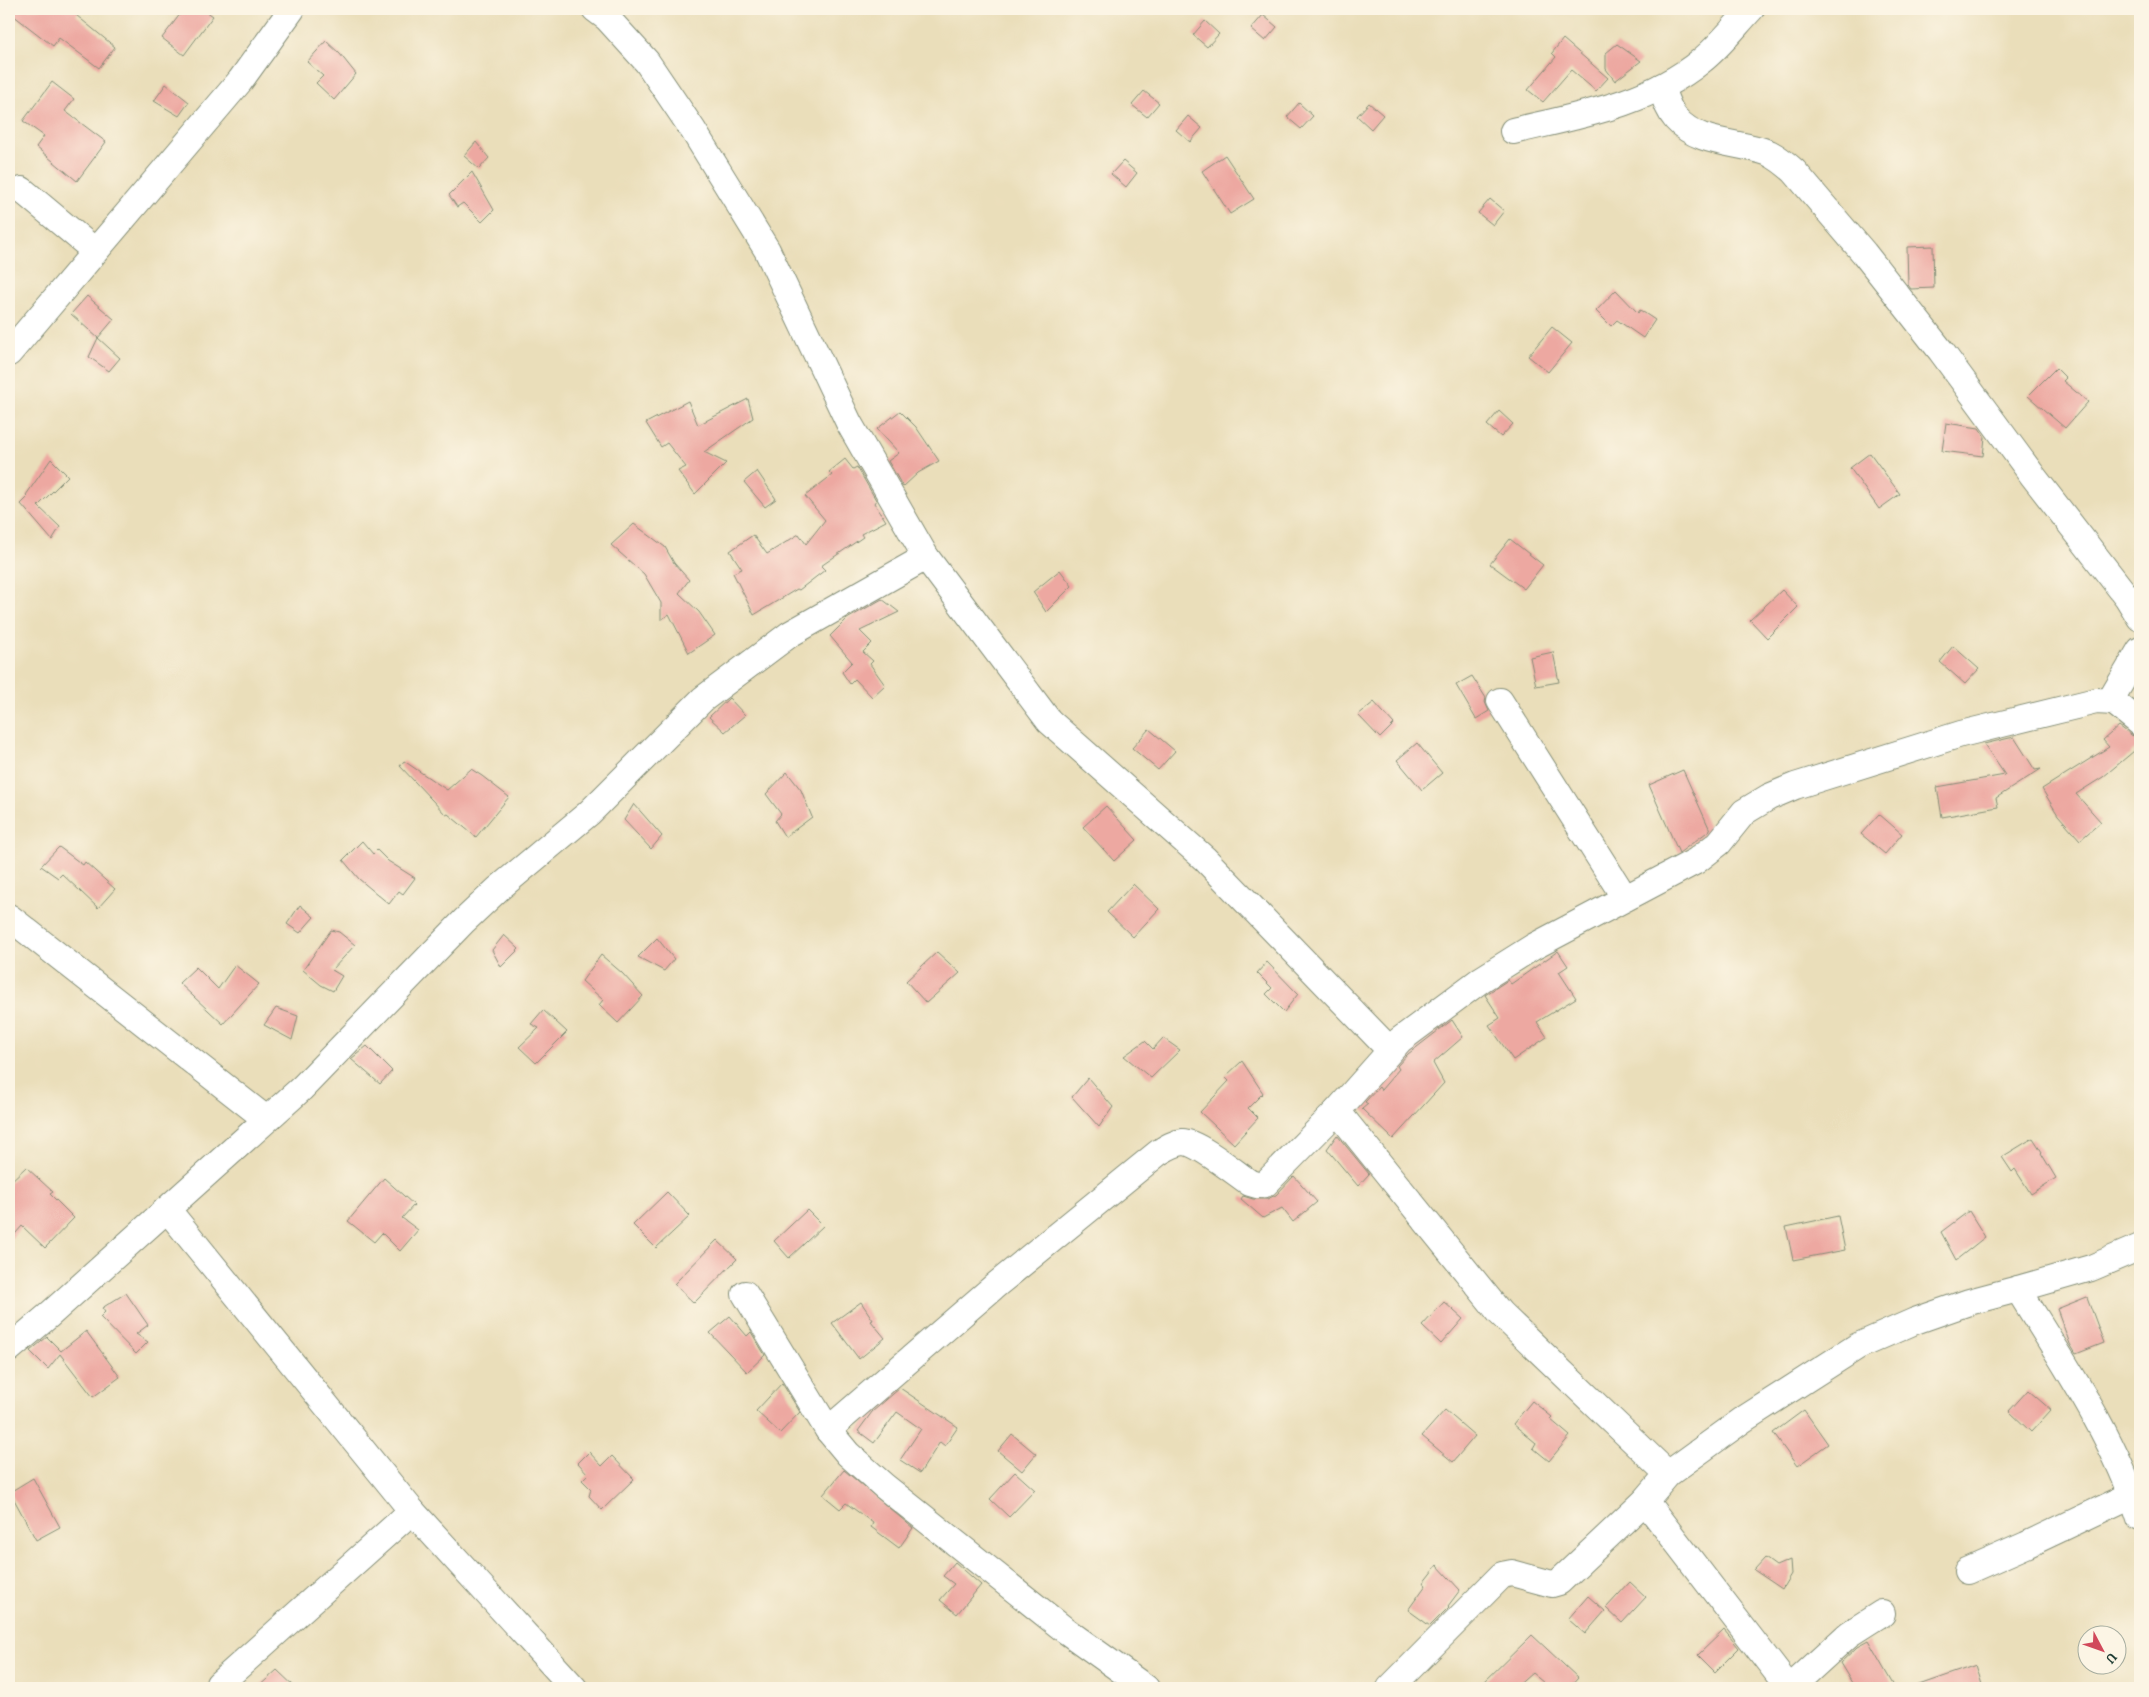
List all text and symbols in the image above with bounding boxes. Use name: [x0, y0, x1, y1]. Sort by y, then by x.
north arrow: [2076, 1624, 2126, 1674]
text: U: [2101, 1648, 2122, 1668]

